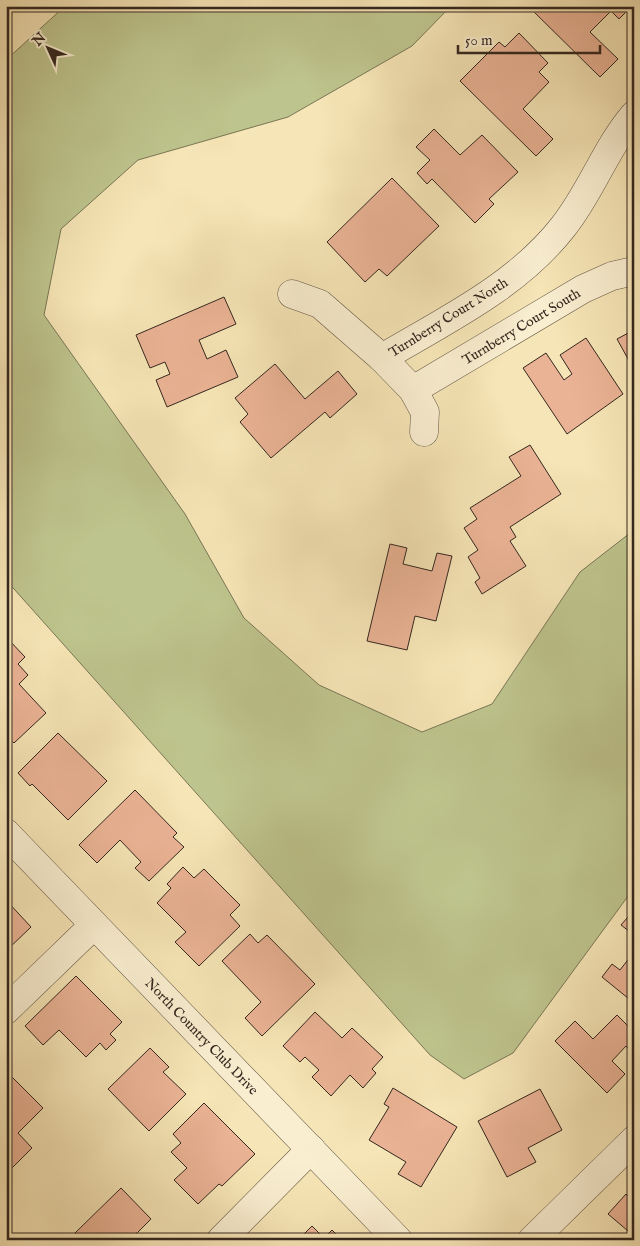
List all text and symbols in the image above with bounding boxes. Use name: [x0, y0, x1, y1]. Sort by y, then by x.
north arrow: [22, 22, 72, 72]
scale bar: [458, 22, 600, 54]
text: N: [28, 29, 50, 51]
text: 50 m: [465, 31, 493, 50]
street label: Turnberry Court North: [386, 274, 512, 362]
street label: Turnberry Court South: [459, 284, 584, 369]
street label: North Country Club Drive: [141, 974, 262, 1099]

